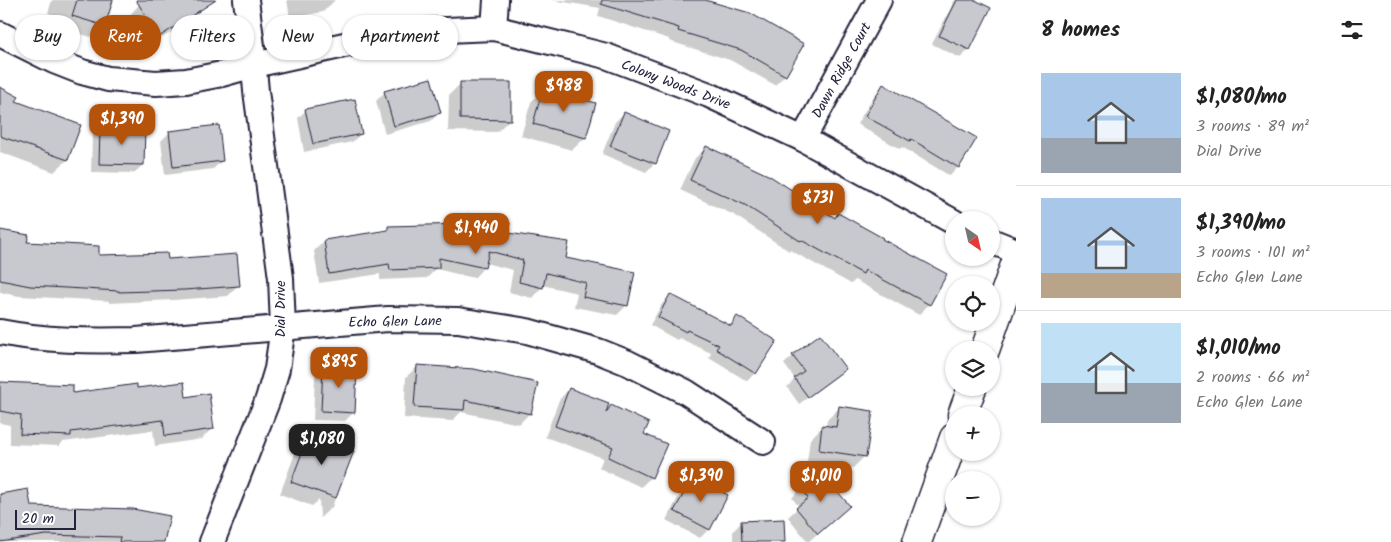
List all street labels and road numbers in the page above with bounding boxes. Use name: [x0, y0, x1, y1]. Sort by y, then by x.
street label: Dawn Ridge Court: [806, 18, 878, 122]
street label: Colony Woods Drive: [618, 54, 734, 116]
street label: Dial Drive: [270, 280, 292, 338]
street label: Echo Glen Lane: [348, 310, 443, 334]

